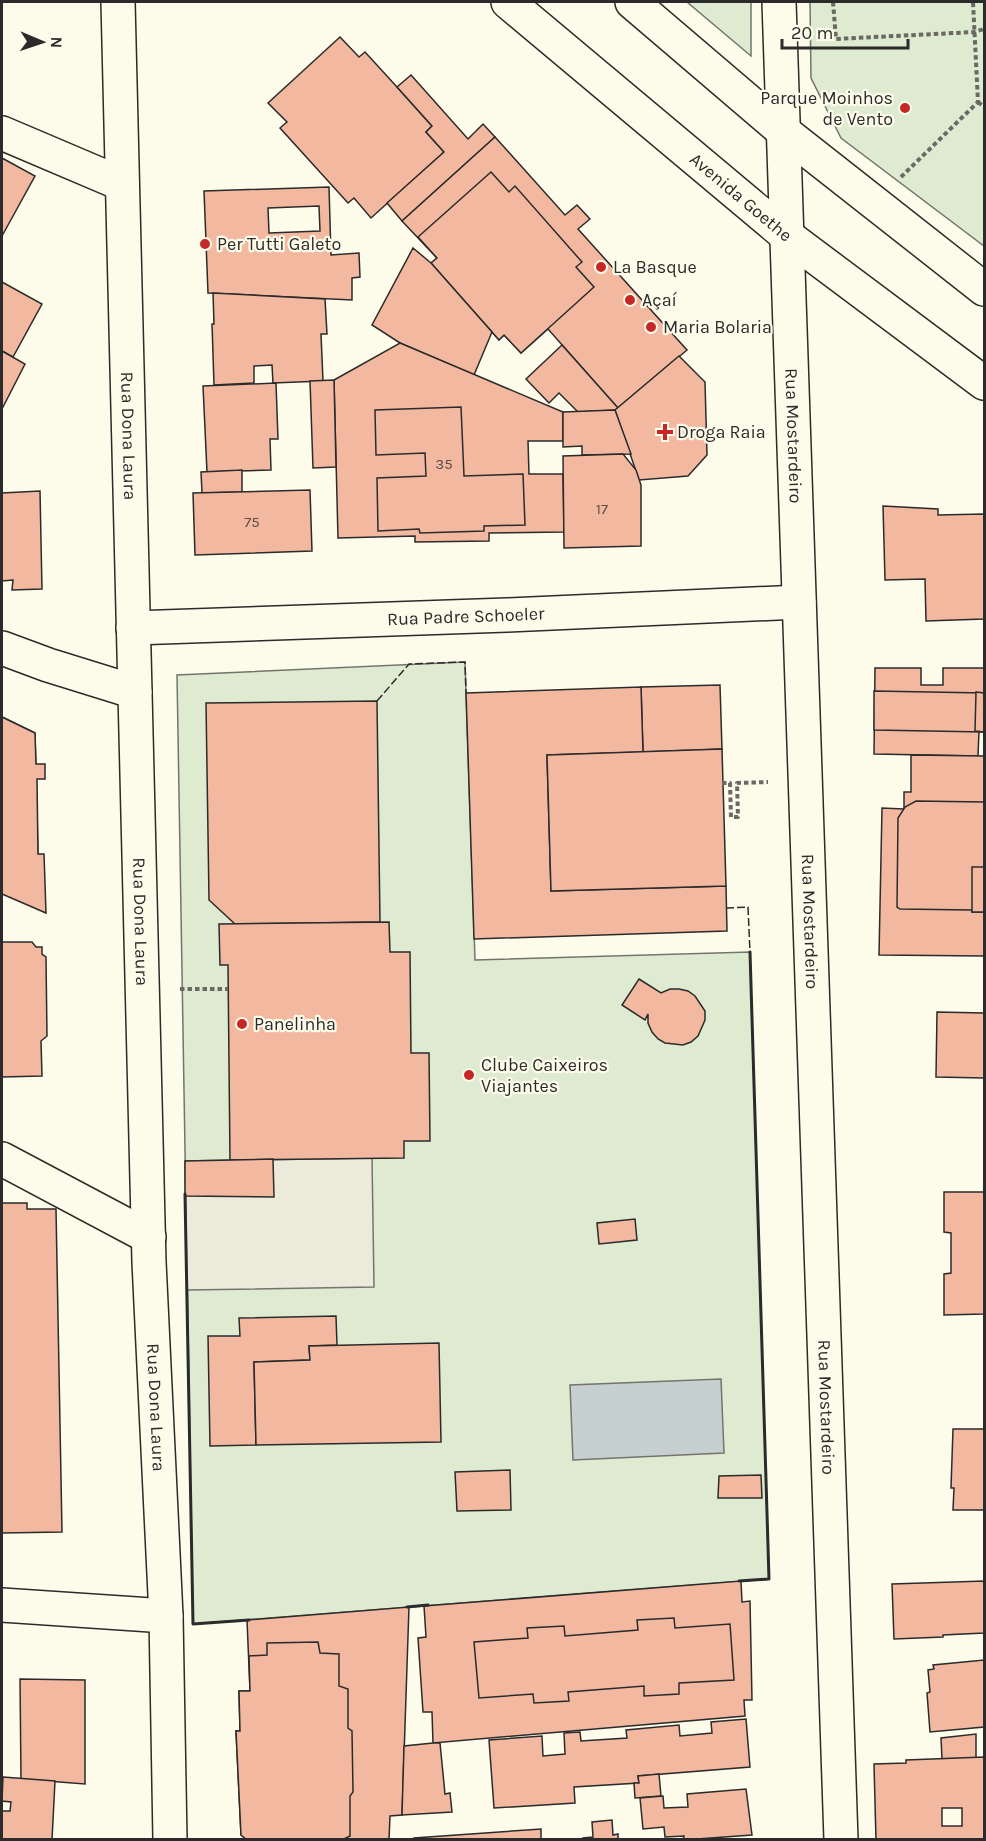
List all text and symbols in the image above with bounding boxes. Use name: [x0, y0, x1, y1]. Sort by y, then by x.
north arrow: [12, 12, 72, 72]
scale bar: [782, 12, 908, 50]
text: 20 m: [791, 22, 833, 44]
text: N: [47, 36, 66, 49]
place label: Parque Moinhos de Vento: [760, 87, 893, 130]
marker: Parque Moinhos de Vento: [898, 101, 912, 115]
street label: Avenida Goethe: [685, 148, 796, 247]
place label: Per Tutti Galeto: [217, 233, 341, 255]
marker: Per Tutti Galeto: [198, 237, 212, 251]
place label: La Basque: [613, 256, 697, 278]
marker: La Basque: [594, 260, 608, 274]
place label: Açaí: [642, 289, 678, 311]
marker: Açaí: [623, 293, 637, 307]
place label: Maria Bolaria: [663, 316, 772, 338]
marker: Maria Bolaria: [644, 320, 658, 334]
street label: Rua Mostardeiro: [780, 368, 807, 504]
street label: Rua Dona Laura: [116, 371, 141, 500]
place label: Droga Raia: [677, 421, 766, 443]
marker: Droga Raia: [658, 425, 672, 439]
house number: 35: [435, 455, 453, 473]
house number: 17: [596, 500, 608, 518]
house number: 75: [244, 513, 260, 531]
street label: Rua Padre Schoeler: [387, 602, 546, 630]
street label: Rua Mostardeiro: [797, 853, 823, 990]
street label: Rua Dona Laura: [128, 857, 153, 986]
place label: Panelinha: [254, 1013, 336, 1035]
marker: Panelinha: [235, 1017, 249, 1031]
place label: Clube Caixeiros Viajantes: [481, 1054, 608, 1097]
marker: Clube Caixeiros Viajantes: [462, 1068, 476, 1082]
street label: Rua Mostardeiro: [813, 1339, 840, 1475]
street label: Rua Dona Laura: [142, 1343, 170, 1472]

